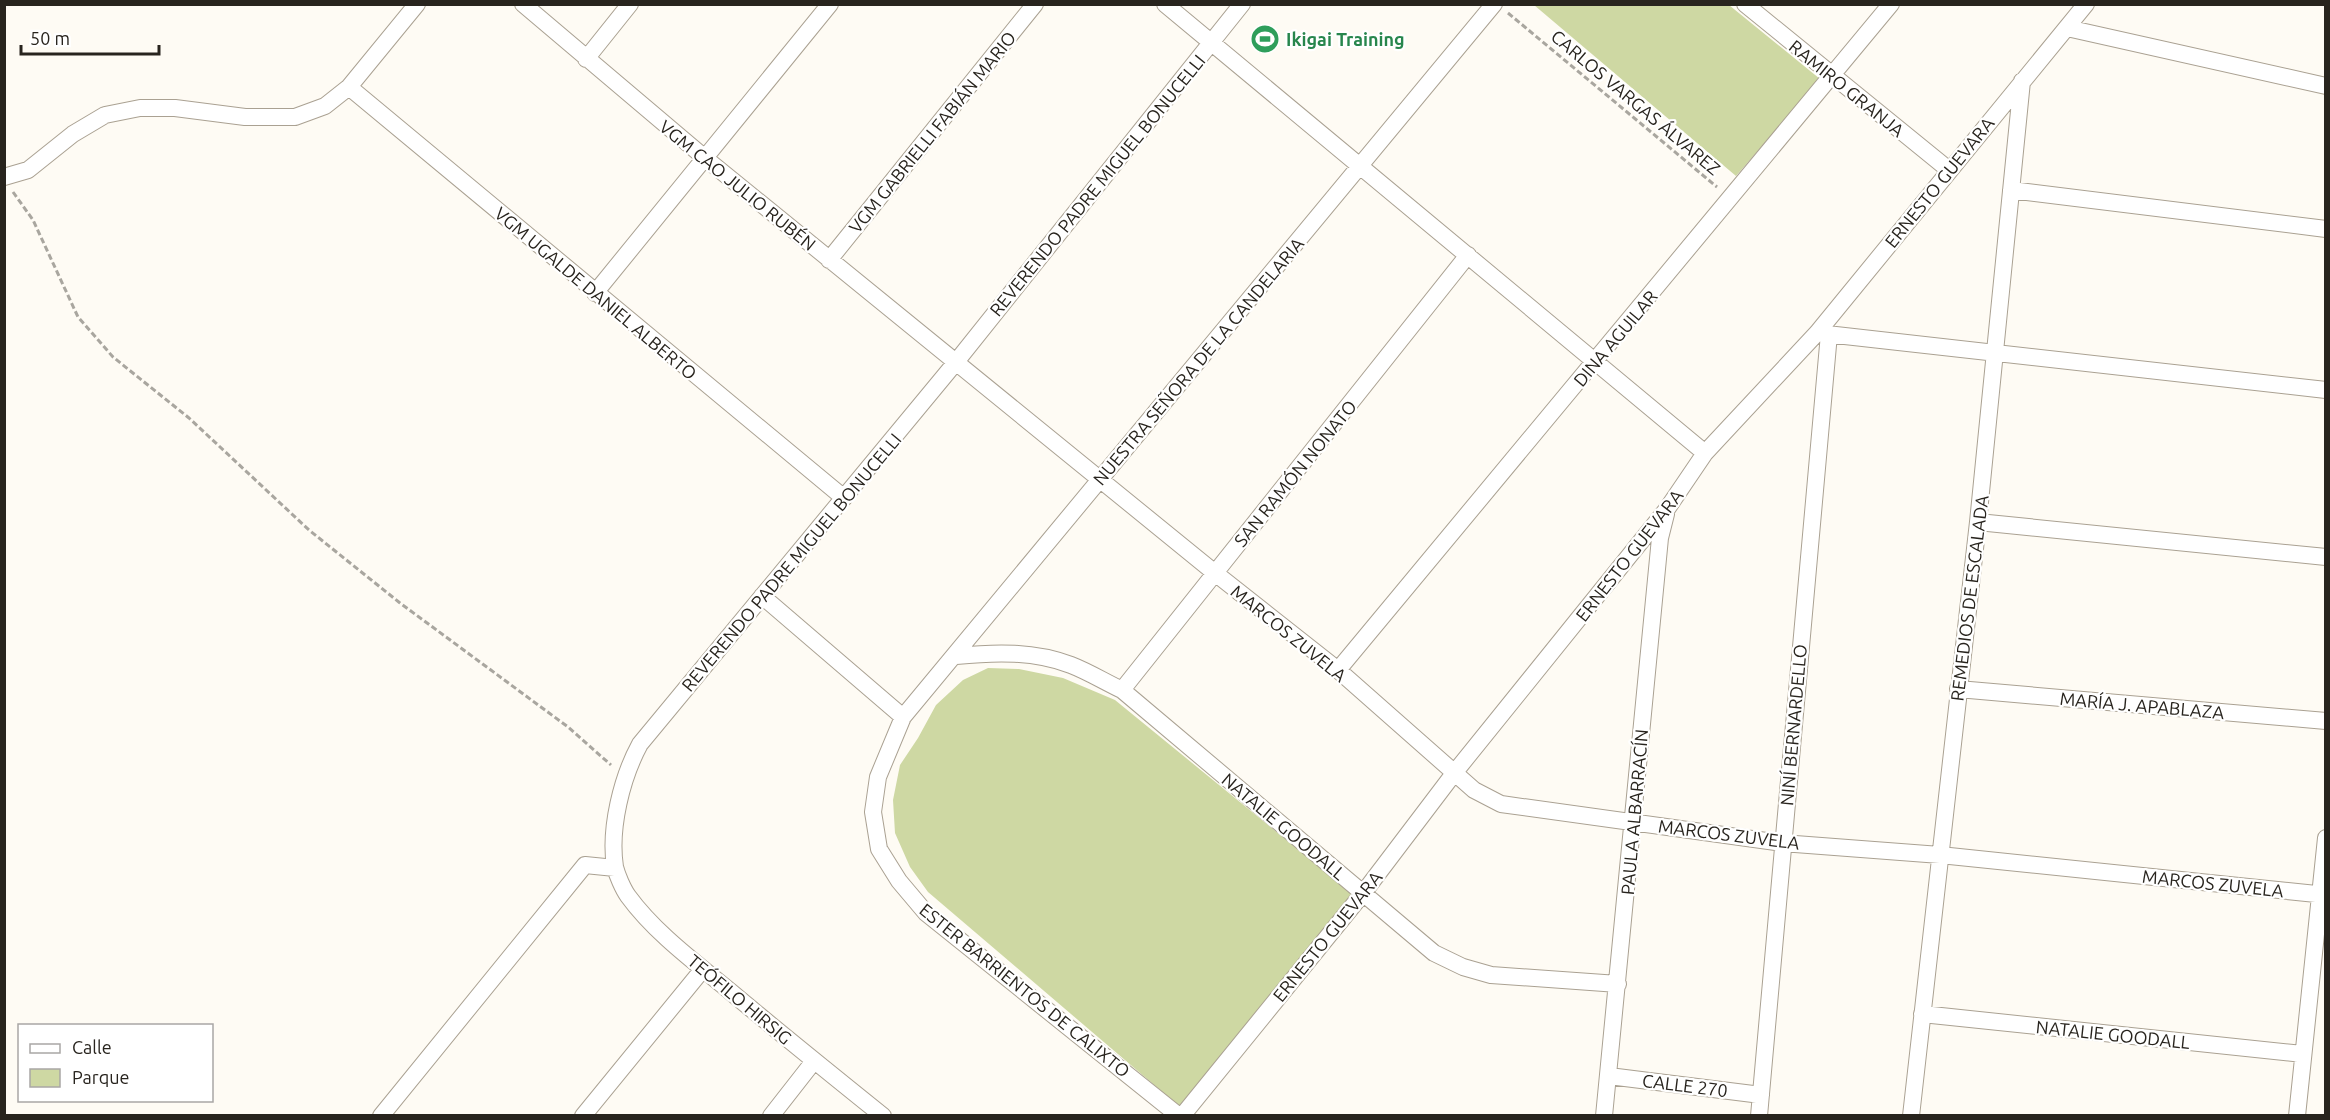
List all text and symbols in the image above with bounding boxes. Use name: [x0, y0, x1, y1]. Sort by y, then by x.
scale bar: [21, 18, 159, 56]
sports icon: Ikigai Training: [1249, 23, 1281, 55]
street label: CARLOS VARGAS ÁLVAREZ: [1548, 25, 1725, 179]
street label: VGM GABRIELLI FABIÁN MARIO: [844, 27, 1019, 237]
text: 50 m: [30, 28, 70, 48]
place label: Ikigai Training: [1286, 29, 1405, 49]
street label: RAMIRO GRANJA: [1786, 36, 1909, 141]
street label: REVERENDO PADRE MIGUEL BONUCELLI: [985, 50, 1209, 320]
street label: ERNESTO GUEVARA: [1880, 113, 1998, 251]
street label: VGM CAO JULIO RUBÉN: [656, 115, 821, 254]
street label: VGM UGALDE DANIEL ALBERTO: [491, 203, 701, 383]
street label: NUESTRA SEÑORA DE LA CANDELARIA: [1088, 233, 1307, 489]
street label: DINA AGUILAR: [1569, 286, 1661, 390]
street label: SAN RAMÓN NONATO: [1229, 395, 1360, 550]
street label: REVERENDO PADRE MIGUEL BONUCELLI: [677, 429, 905, 695]
street label: ERNESTO GUEVARA: [1571, 485, 1687, 625]
street label: REMEDIOS DE ESCALADA: [1946, 494, 1992, 702]
street label: MARCOS ZUVELA: [1227, 580, 1351, 686]
street label: NINÍ BERNARDELLO: [1775, 643, 1810, 807]
street label: MARÍA J. APABLAZA: [2059, 687, 2225, 722]
street label: PAULA ALBARRACÍN: [1616, 728, 1651, 896]
street label: NATALIE GOODALL: [1218, 769, 1350, 883]
street label: MARCOS ZUVELA: [1657, 815, 1801, 853]
street label: MARCOS ZUVELA: [2141, 866, 2285, 900]
street label: ERNESTO GUEVARA: [1268, 867, 1386, 1005]
street label: ESTER BARRIENTOS DE CALIXTO: [916, 899, 1134, 1081]
street label: TEÓFILO HIRSIG: [684, 949, 796, 1048]
street label: NATALIE GOODALL: [2035, 1016, 2191, 1052]
legend: [18, 1024, 213, 1102]
text: Calle: [72, 1037, 112, 1057]
text: Parque: [72, 1067, 129, 1087]
street label: CALLE 270: [1641, 1070, 1729, 1100]

